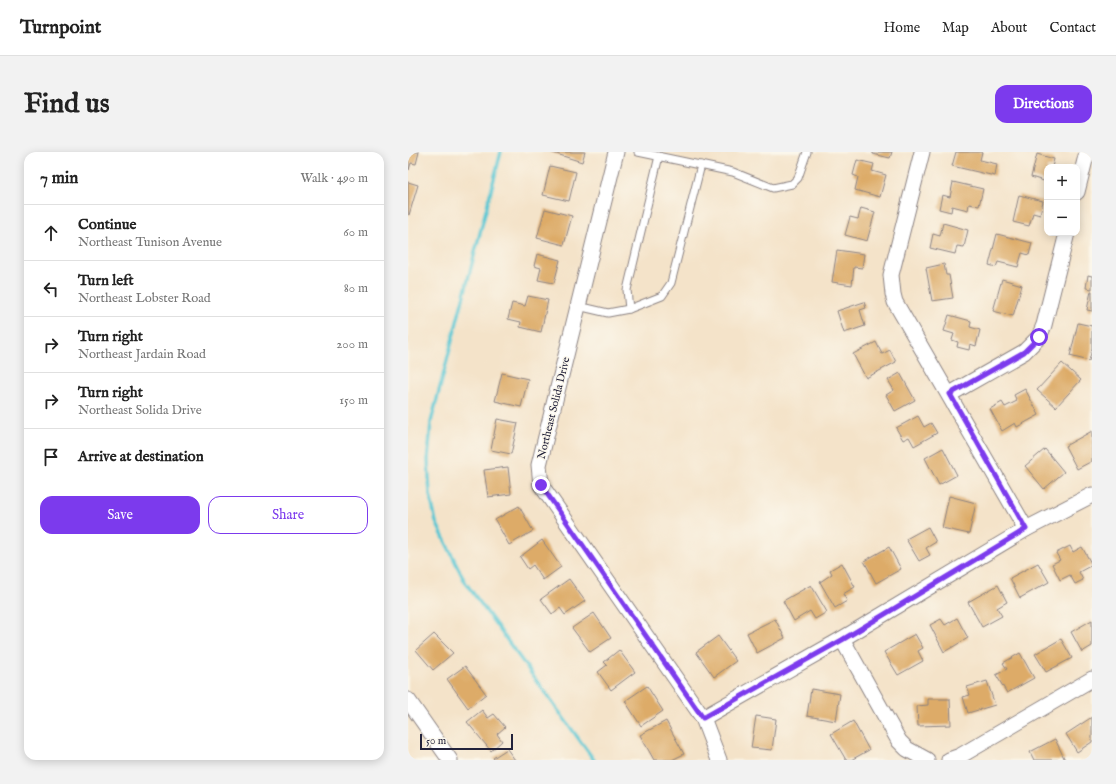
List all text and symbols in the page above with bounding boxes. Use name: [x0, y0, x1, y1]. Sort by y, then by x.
text: Turnpoint: [20, 16, 101, 40]
text: Home: [884, 19, 920, 37]
text: Map: [942, 19, 969, 37]
text: About: [991, 19, 1027, 37]
text: Contact: [1049, 19, 1096, 37]
button: Directions: [995, 85, 1092, 123]
text: Find us: [24, 87, 110, 122]
map controls: [1044, 164, 1080, 236]
button: +: [1044, 164, 1080, 200]
text: 7 min: [40, 168, 78, 189]
text: Walk · 490 m: [300, 170, 368, 187]
button: −: [1044, 200, 1080, 236]
text: Continue: [78, 215, 136, 234]
icon: ahead: [40, 222, 62, 244]
text: 60 m: [343, 224, 368, 241]
text: Northeast Tunison Avenue: [78, 234, 222, 251]
text: Turn left: [78, 271, 134, 290]
icon: left: [40, 278, 62, 300]
text: 80 m: [344, 280, 368, 297]
text: Northeast Lobster Road: [78, 290, 211, 307]
text: Turn right: [78, 327, 143, 346]
route start: [1030, 328, 1048, 346]
icon: right: [40, 334, 62, 356]
text: 200 m: [336, 336, 368, 353]
text: Northeast Jardain Road: [78, 346, 206, 363]
street label: Northeast Solida Drive: [535, 356, 573, 461]
text: Turn right: [78, 383, 143, 402]
icon: right: [40, 390, 62, 412]
text: 150 m: [339, 392, 368, 409]
text: Northeast Solida Drive: [78, 402, 202, 419]
icon: arrive: [40, 446, 62, 468]
text: Arrive at destination: [78, 447, 204, 466]
route end: [532, 476, 550, 494]
button: Save: [40, 496, 200, 534]
button: Share: [208, 496, 368, 534]
scale bar: [420, 732, 513, 751]
text: 50 m: [426, 734, 446, 748]

